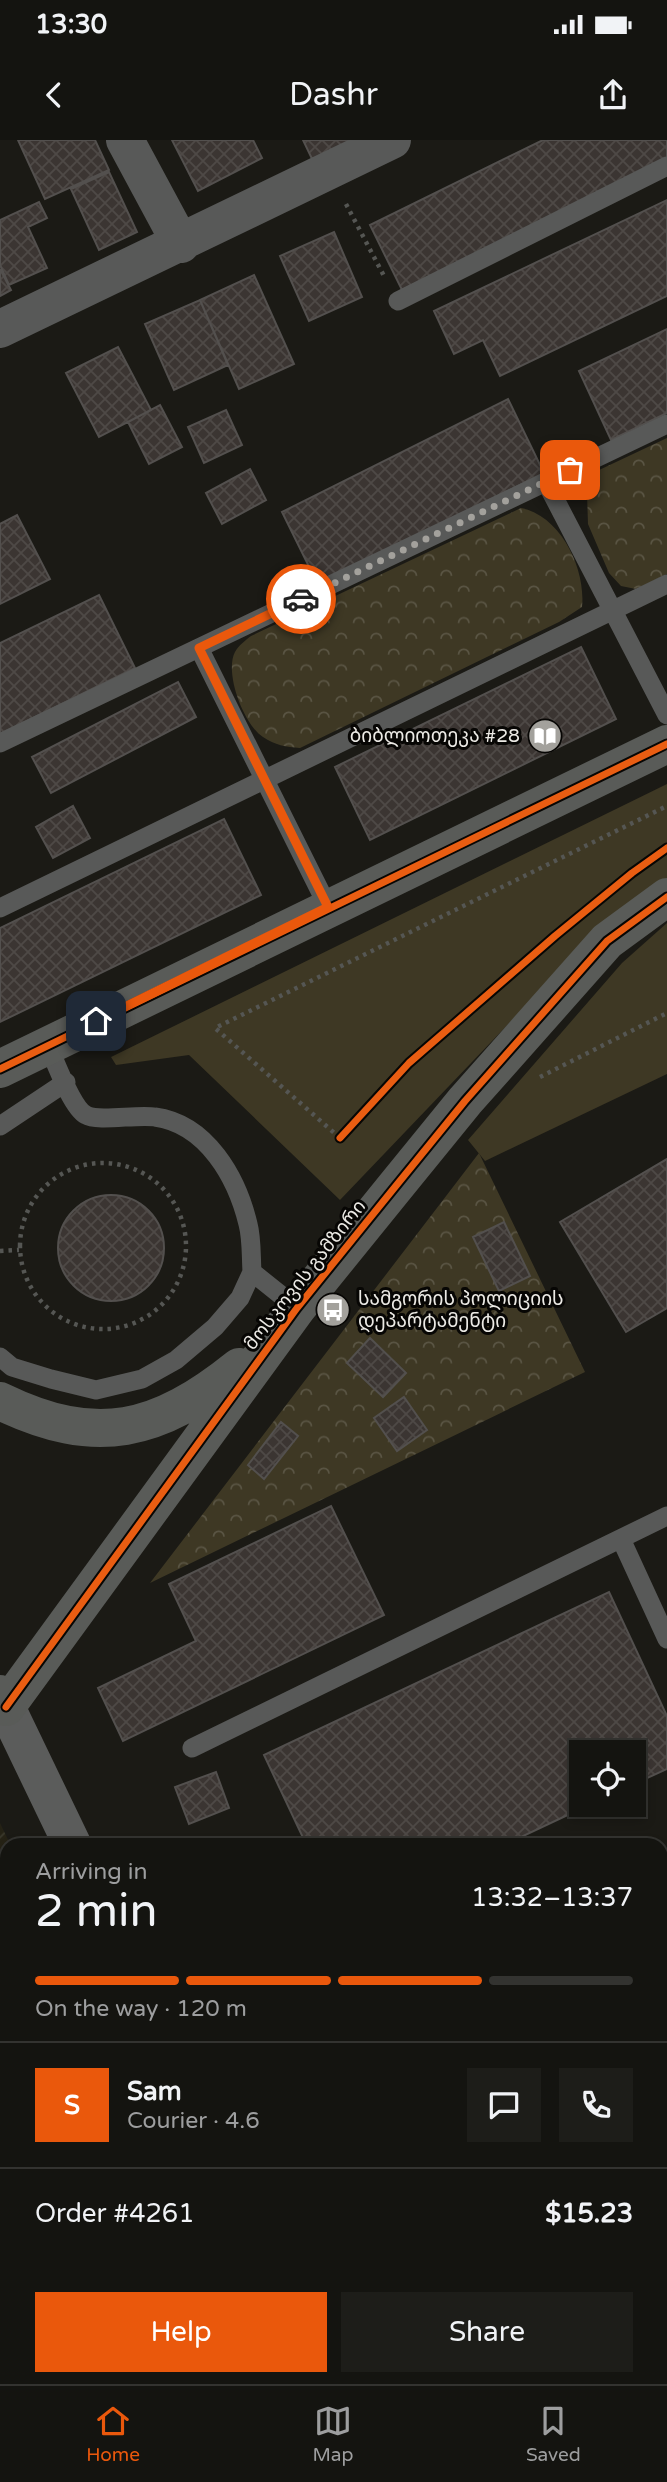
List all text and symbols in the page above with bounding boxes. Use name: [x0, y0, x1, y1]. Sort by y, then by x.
text: 13:30: [35, 9, 107, 40]
icon: back: [35, 76, 73, 114]
text: Dashr: [289, 76, 378, 114]
icon: share: [594, 76, 632, 114]
pin: [540, 440, 600, 500]
icon: bag: [551, 451, 589, 489]
courier: [266, 564, 336, 634]
icon: car: [282, 580, 320, 618]
library icon: ბიბლიოთეკა #28: [526, 717, 564, 755]
place label: ბიბლიოთეკა #28: [350, 725, 520, 748]
pin: [66, 991, 126, 1051]
icon: home: [77, 1002, 115, 1040]
street label: მოსკოვის გამზირი: [240, 1196, 370, 1354]
place label: სამგორის პოლიციის დეპარტამენტი: [358, 1288, 564, 1333]
bus stop icon: სამგორის პოლიციის დეპარტამენტი: [314, 1291, 352, 1329]
map controls: [569, 1740, 646, 1817]
button: locate: [569, 1740, 646, 1817]
text: Arriving in: [35, 1858, 148, 1886]
text: 13:32–13:37: [471, 1882, 633, 1913]
text: 2 min: [35, 1884, 158, 1939]
text: On the way · 120 m: [35, 1995, 247, 2023]
button: chat: [467, 2068, 541, 2142]
button: phone: [559, 2068, 633, 2142]
text: Sam: [127, 2076, 182, 2107]
text: S: [64, 2090, 80, 2121]
text: Courier · 4.6: [127, 2107, 260, 2135]
text: Order #4261: [35, 2198, 195, 2229]
text: $15.23: [545, 2198, 633, 2229]
button: Help: [35, 2292, 327, 2372]
button: Share: [341, 2292, 633, 2372]
tab: Home: [86, 2402, 140, 2466]
tab: Map: [312, 2402, 353, 2466]
tab: Saved: [526, 2402, 581, 2466]

